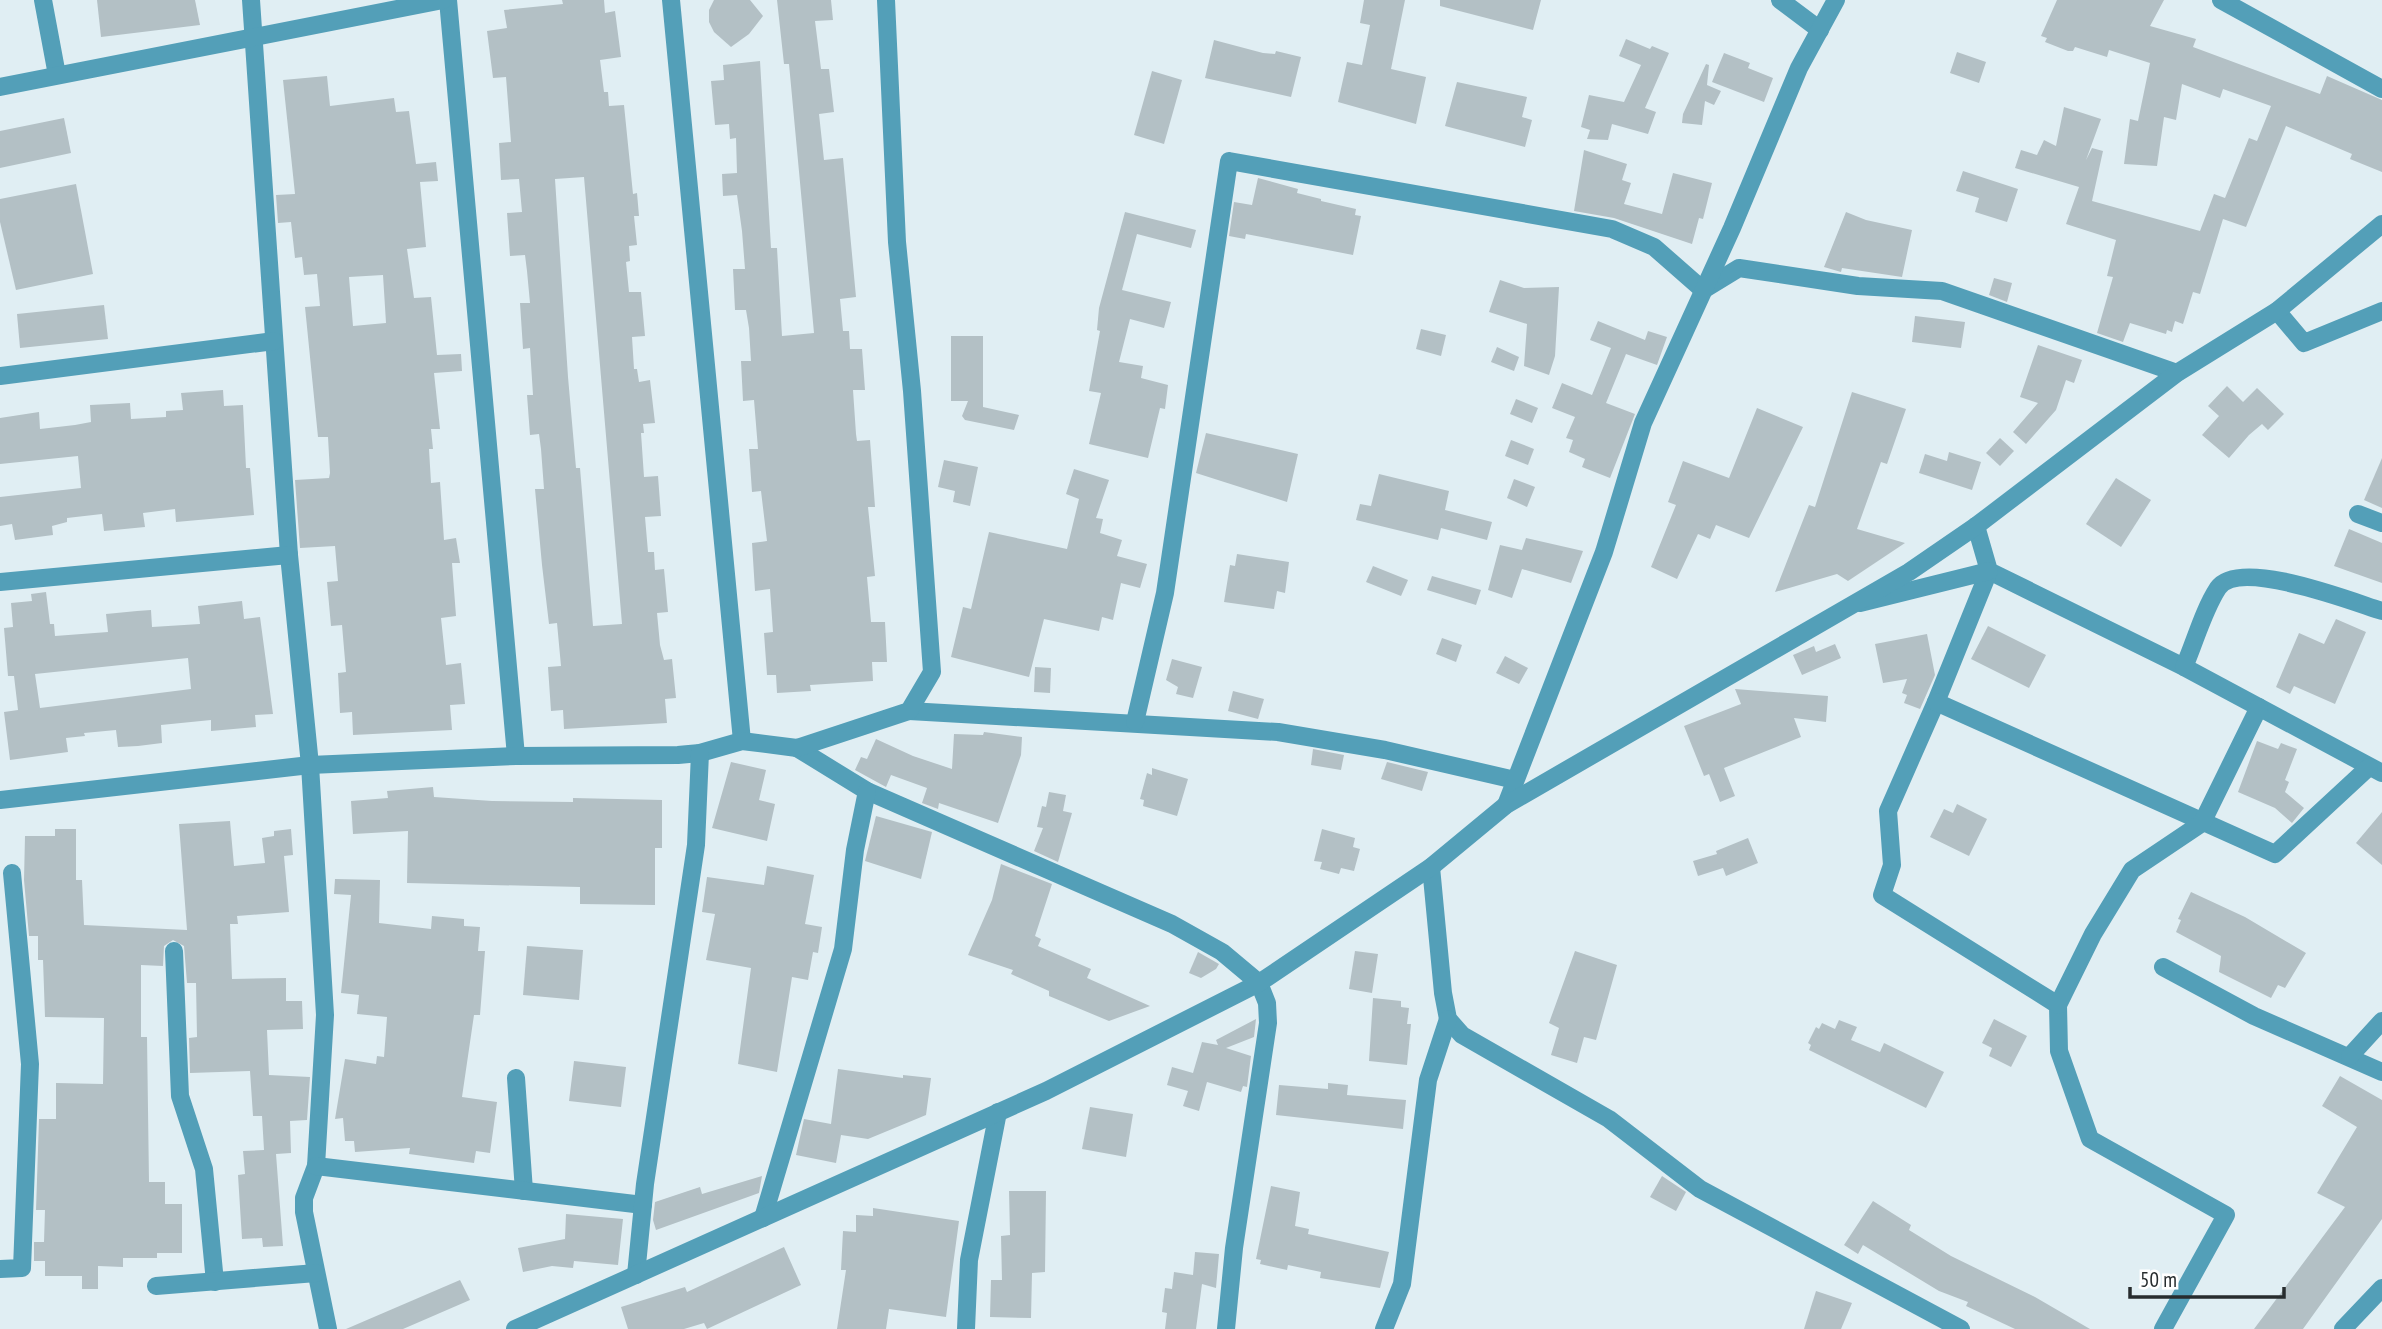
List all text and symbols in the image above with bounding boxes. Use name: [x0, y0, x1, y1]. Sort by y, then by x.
scale bar: [2130, 1256, 2284, 1300]
text: 50 m: [2140, 1266, 2177, 1293]

